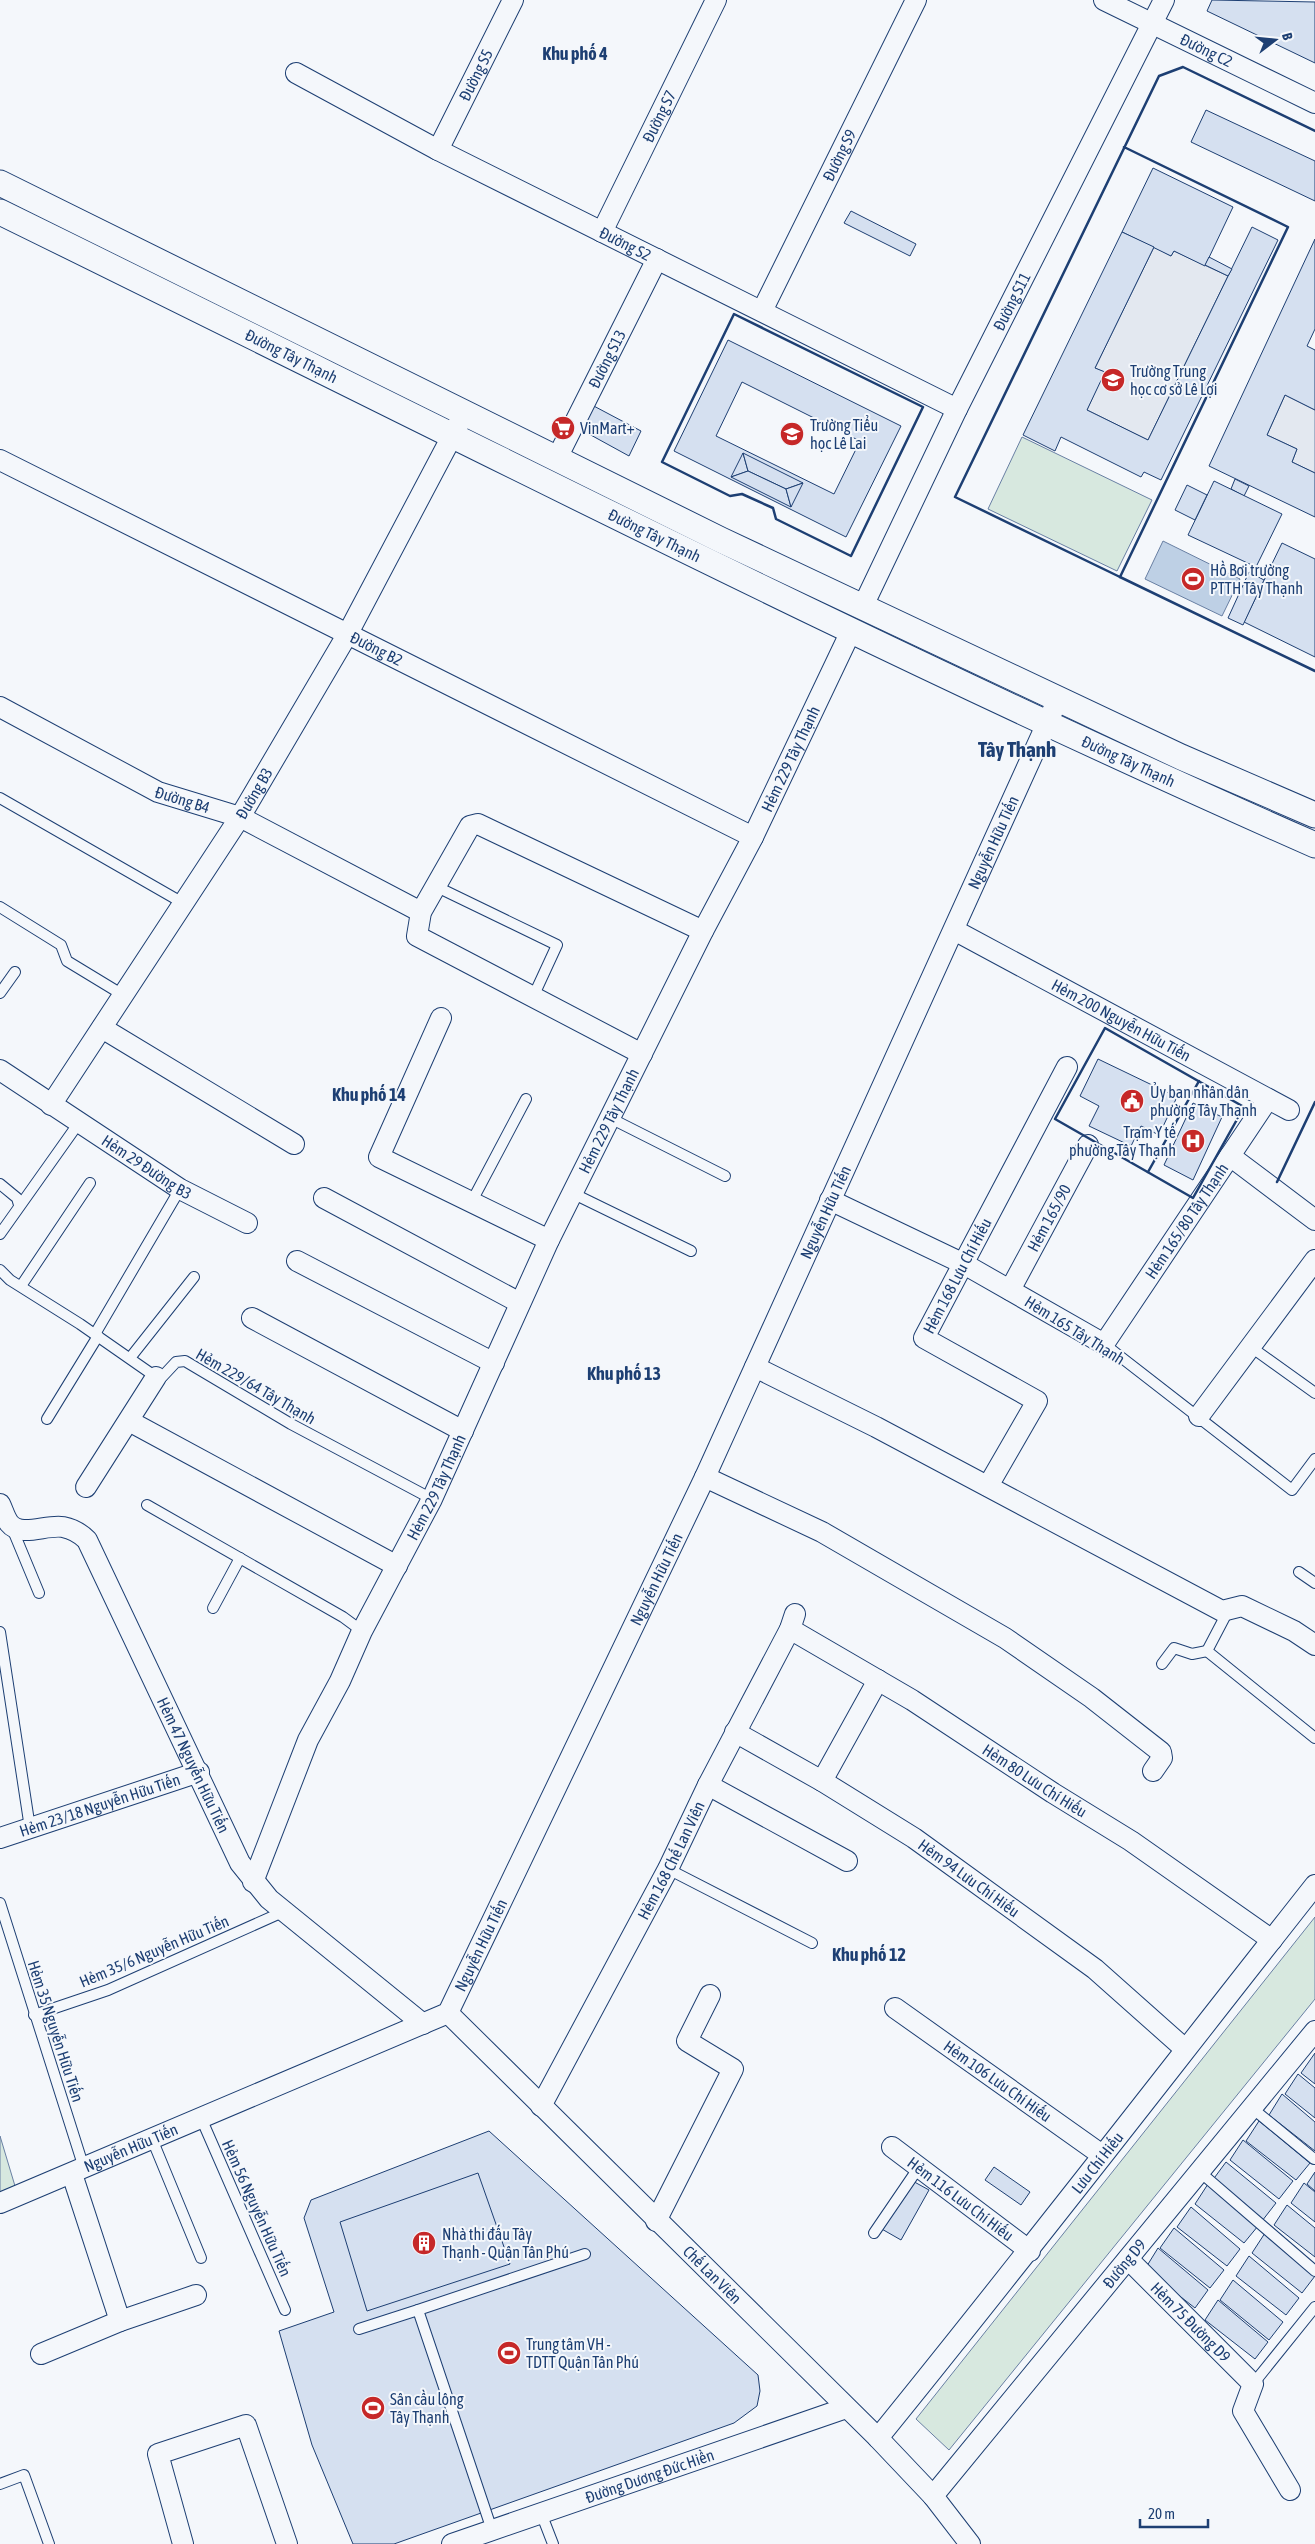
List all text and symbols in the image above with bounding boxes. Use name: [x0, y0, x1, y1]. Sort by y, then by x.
north arrow: [1250, 15, 1300, 65]
street label: Đường C2: [1177, 30, 1235, 70]
text: B: [1279, 31, 1296, 42]
district label: Khu phố 4: [542, 43, 608, 64]
street label: Đường S5: [455, 46, 496, 104]
street label: Đường S7: [639, 87, 679, 145]
street label: Đường S9: [819, 126, 860, 184]
street label: Đường S2: [597, 223, 654, 264]
street label: Đường S11: [989, 269, 1034, 333]
street label: Đường Tây Thạnh: [242, 325, 341, 386]
street label: Đường S13: [585, 327, 629, 391]
place label: Trường Trung học cơ sở Lê Lợi: [1130, 362, 1217, 398]
school or university icon: Trường Trung học cơ sở Lê Lợi: [1100, 367, 1126, 393]
supermarket icon: VinMart+: [550, 415, 576, 441]
place label: Trường Tiểu học Lê Lai: [810, 415, 878, 452]
place label: VinMart+: [580, 419, 635, 437]
school or university icon: Trường Tiểu học Lê Lai: [779, 421, 805, 447]
street label: Đường Tây Thạnh: [605, 505, 704, 565]
place label: Hồ Bơi trường PTTH Tây Thạnh: [1210, 560, 1303, 598]
sports icon: Hồ Bơi trường PTTH Tây Thạnh: [1180, 566, 1206, 592]
street label: Đường B2: [347, 628, 406, 669]
street label: Hẻm 229 Tây Thạnh: [757, 703, 823, 814]
street label: Đường Tây Thạnh: [1079, 732, 1178, 790]
district label: Tây Thạnh: [978, 737, 1056, 761]
street label: Đường B3: [232, 764, 276, 822]
street label: Đường B4: [153, 783, 212, 816]
street label: Nguyễn Hữu Tiến: [964, 793, 1022, 892]
street label: Hẻm 200 Nguyễn Hữu Tiến: [1049, 975, 1194, 1065]
street label: Hẻm 229 Tây Thạnh: [575, 1065, 642, 1176]
place label: Ủy ban nhân dân phường Tây Thạnh: [1150, 1082, 1257, 1120]
district label: Khu phố 14: [332, 1084, 406, 1105]
public building icon: Ủy ban nhân dân phường Tây Thạnh: [1119, 1088, 1145, 1114]
place label: Trạm Y tế phường Tây Thạnh: [1069, 1122, 1176, 1160]
hospital icon: Trạm Y tế phường Tây Thạnh: [1180, 1128, 1206, 1154]
street label: Hẻm 29 Đường B3: [99, 1131, 195, 1203]
street label: Hẻm 165/80 Tây Thạnh: [1141, 1160, 1232, 1282]
street label: Nguyễn Hữu Tiến: [796, 1163, 854, 1261]
street label: Hẻm 165/90: [1024, 1181, 1074, 1254]
street label: Hẻm 168 Lưu Chí Hiếu: [919, 1215, 995, 1336]
street label: Hẻm 165 Tây Thạnh: [1021, 1292, 1128, 1369]
street label: Hẻm 229/64 Tây Thạnh: [193, 1344, 319, 1428]
district label: Khu phố 13: [587, 1363, 661, 1384]
street label: Hẻm 229 Tây Thạnh: [403, 1432, 469, 1543]
street label: Nguyễn Hữu Tiến: [626, 1530, 686, 1628]
street label: Hẻm 47 Nguyễn Hữu Tiến: [154, 1694, 233, 1836]
street label: Hẻm 80 Lưu Chí Hiếu: [979, 1740, 1090, 1821]
street label: Hẻm 23/18 Nguyễn Hữu Tiến: [17, 1770, 182, 1840]
street label: Hẻm 168 Chế Lan Viên: [634, 1798, 708, 1922]
street label: Hẻm 94 Lưu Chí Hiếu: [915, 1835, 1023, 1920]
street label: Nguyễn Hữu Tiến: [451, 1896, 510, 1994]
street label: Hẻm 35/6 Nguyễn Hữu Tiến: [76, 1910, 232, 1992]
district label: Khu phố 12: [832, 1944, 906, 1965]
street label: Hẻm 35 Nguyễn Hữu Tiến: [24, 1958, 88, 2104]
street label: Hẻm 106 Lưu Chí Hiếu: [940, 2037, 1055, 2125]
street label: Nguyễn Hữu Tiến: [81, 2120, 180, 2175]
street label: Lưu Chí Hiếu: [1068, 2129, 1127, 2197]
street label: Hẻm 56 Nguyễn Hữu Tiến: [218, 2137, 296, 2279]
street label: Hẻm 116 Lưu Chí Hiếu: [904, 2153, 1017, 2244]
place label: Nhà thi đấu Tây Thạnh - Quận Tân Phú: [442, 2224, 569, 2261]
building icon: Nhà thi đấu Tây Thạnh - Quận Tân Phú: [411, 2230, 437, 2256]
street label: Đường D9: [1099, 2235, 1149, 2291]
street label: Chế Lan Viên: [680, 2242, 745, 2307]
street label: Hẻm 75 Đường D9: [1147, 2278, 1234, 2365]
place label: Trung tâm VH - TDTT Quận Tân Phú: [526, 2335, 639, 2371]
sports icon: Trung tâm VH - TDTT Quận Tân Phú: [496, 2340, 522, 2366]
place label: Sân cầu lông Tây Thạnh: [390, 2389, 464, 2427]
sports icon: Sân cầu lông Tây Thạnh: [360, 2395, 386, 2421]
street label: Đường Dương Đức Hiền: [583, 2445, 716, 2506]
scale bar: [1140, 2496, 1208, 2528]
text: 20 m: [1148, 2505, 1175, 2522]

